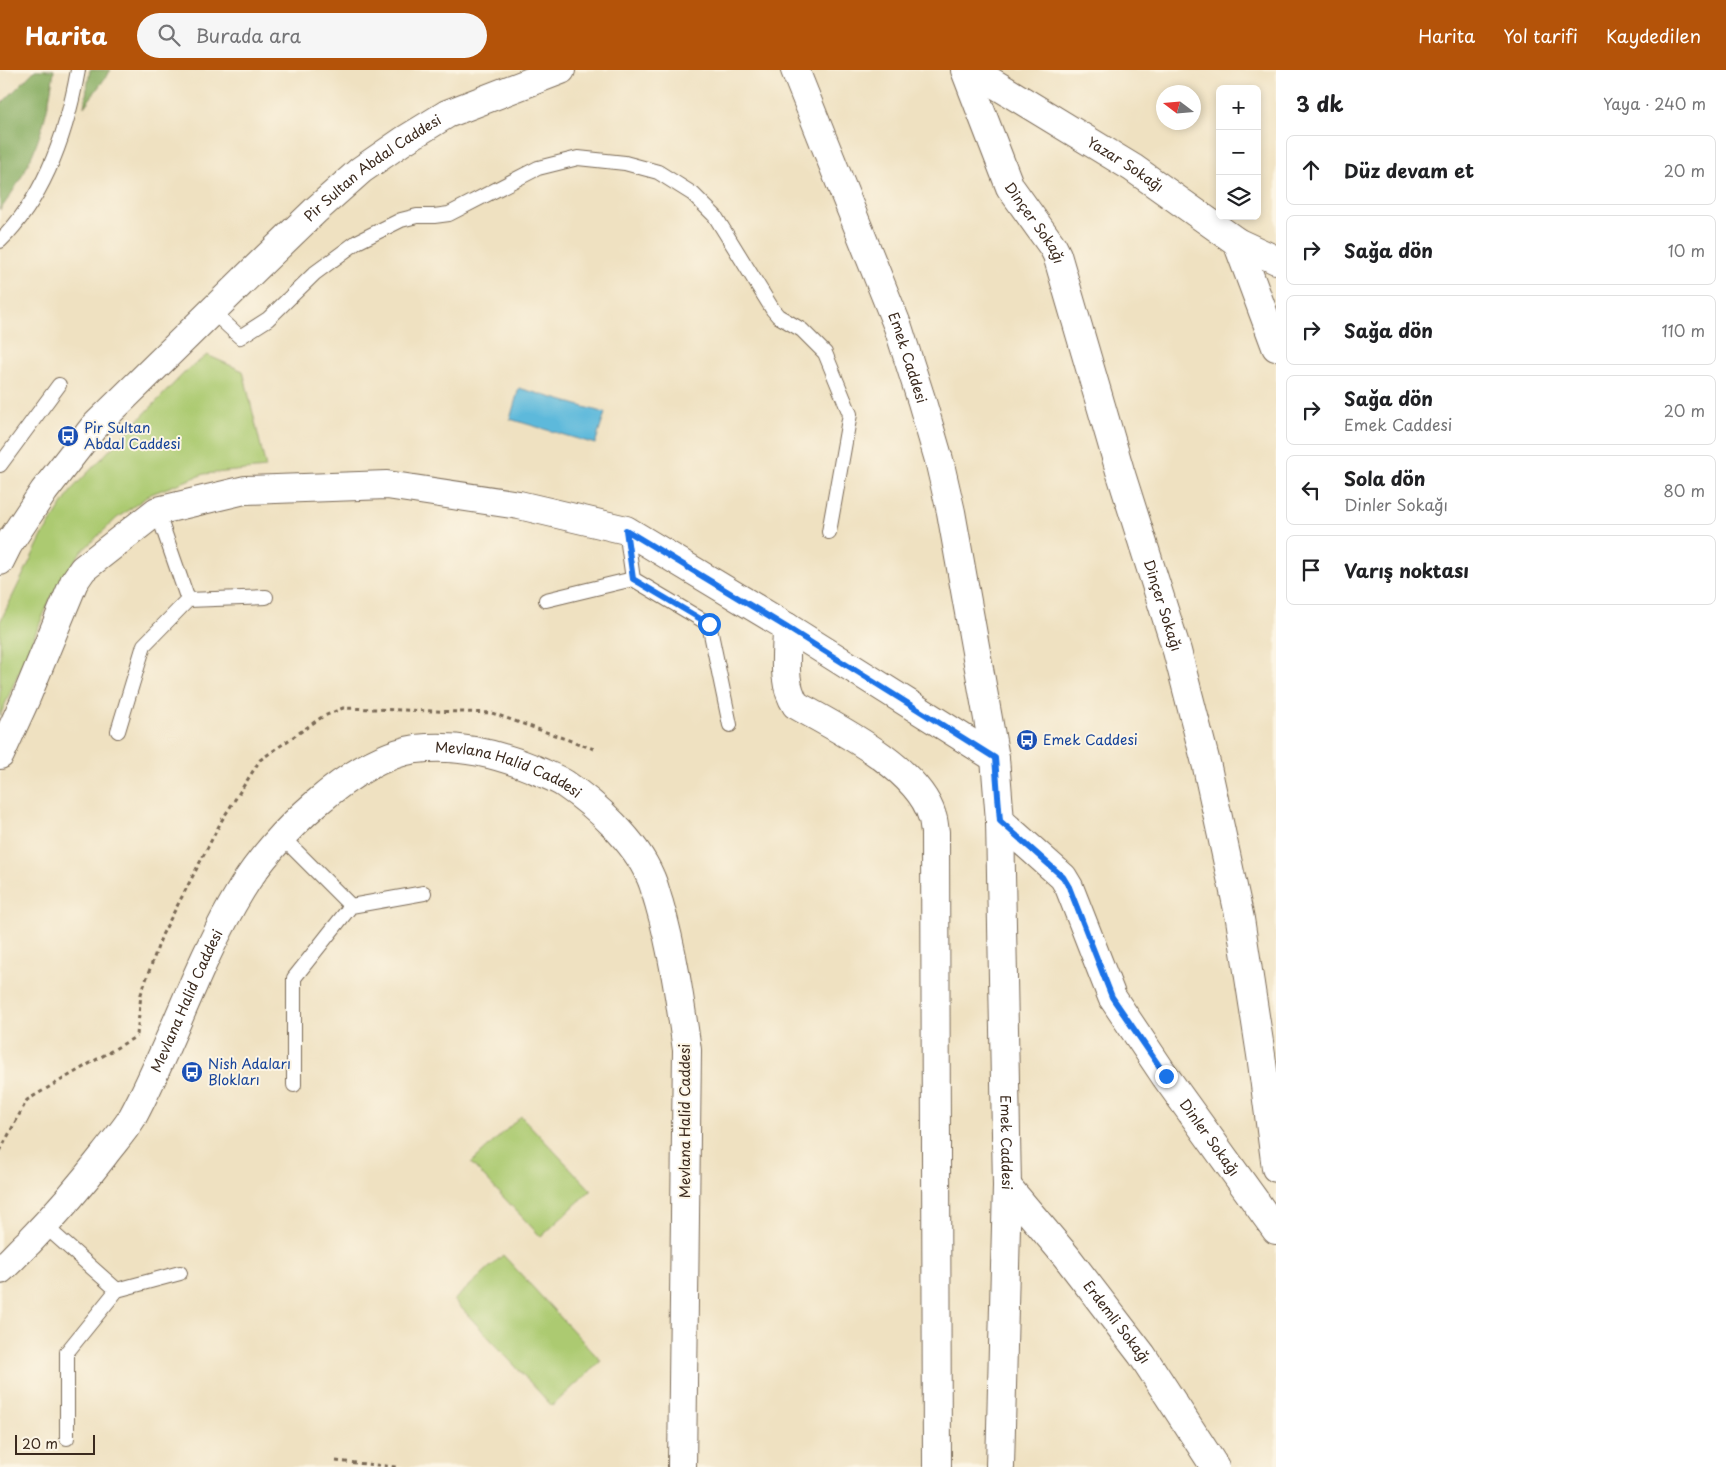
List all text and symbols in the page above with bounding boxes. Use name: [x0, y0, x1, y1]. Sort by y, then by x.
search box: [137, 13, 487, 58]
text: Harita: [25, 17, 107, 53]
icon: search: [155, 21, 183, 49]
text: Burada ara: [195, 21, 301, 49]
text: Harita: [1418, 22, 1475, 49]
text: Yol tarifi: [1503, 22, 1578, 49]
text: Kaydedilen: [1606, 22, 1701, 49]
north arrow: [1156, 85, 1201, 130]
map controls: [1216, 85, 1261, 220]
button: +: [1216, 85, 1261, 130]
text: 3 dk: [1296, 87, 1344, 119]
text: Yaya · 240 m: [1603, 91, 1706, 115]
street label: Pir Sultan Abdal Caddesi: [299, 109, 445, 226]
button: −: [1216, 130, 1261, 175]
street label: Yazar Sokağı: [1083, 131, 1168, 197]
icon: ahead: [1297, 156, 1325, 184]
text: Düz devam et: [1344, 156, 1474, 184]
text: 20 m: [1664, 158, 1705, 182]
button: layers: [1216, 175, 1261, 220]
street label: Dinçer Sokağı: [1000, 177, 1070, 266]
icon: right: [1297, 236, 1325, 264]
text: Sağa dön: [1344, 236, 1433, 264]
text: 10 m: [1668, 238, 1705, 262]
street label: Emek Caddesi: [883, 309, 933, 406]
icon: right: [1297, 316, 1325, 344]
text: Sağa dön: [1344, 316, 1433, 344]
text: 110 m: [1662, 318, 1705, 342]
text: Sağa dön: [1344, 384, 1433, 412]
icon: right: [1297, 396, 1325, 424]
text: 20 m: [1664, 398, 1705, 422]
text: Emek Caddesi: [1344, 412, 1452, 436]
place label: Pir Sultan Abdal Caddesi: [84, 417, 181, 454]
bus stop icon: Pir Sultan Abdal Caddesi: [56, 424, 80, 448]
text: Sola dön: [1344, 464, 1425, 492]
icon: left: [1297, 476, 1325, 504]
text: 80 m: [1663, 478, 1705, 502]
text: Dinler Sokağı: [1344, 492, 1448, 516]
icon: arrive: [1297, 556, 1325, 584]
text: Varış noktası: [1344, 556, 1469, 584]
street label: Dinçer Sokağı: [1139, 557, 1187, 654]
route start: [698, 613, 721, 636]
bus stop icon: Emek Caddesi: [1015, 728, 1039, 752]
place label: Emek Caddesi: [1043, 729, 1138, 750]
street label: Mevlana Halid Caddesi: [435, 737, 586, 803]
street label: Mevlana Halid Caddesi: [145, 925, 227, 1075]
street label: Mevlana Halid Caddesi: [674, 1044, 695, 1198]
place label: Nish Adaları Blokları: [208, 1053, 291, 1090]
bus stop icon: Nish Adaları Blokları: [180, 1060, 204, 1084]
route end: [1155, 1065, 1178, 1088]
street label: Dinler Sokağı: [1175, 1094, 1245, 1180]
street label: Emek Caddesi: [995, 1095, 1018, 1190]
street label: Erdemli Sokağı: [1079, 1276, 1156, 1368]
scale bar: [15, 1432, 95, 1455]
text: 20 m: [22, 1433, 58, 1454]

